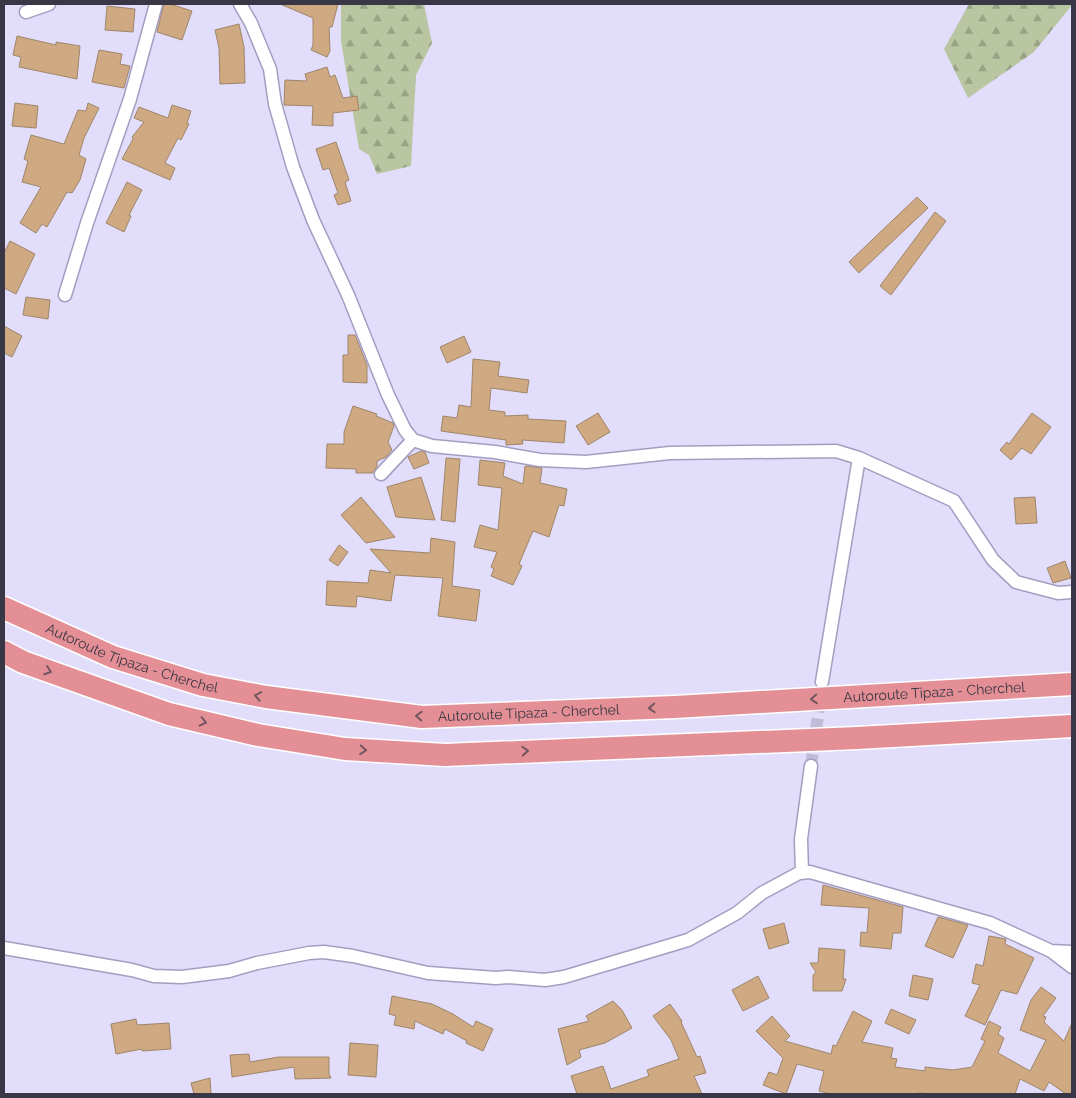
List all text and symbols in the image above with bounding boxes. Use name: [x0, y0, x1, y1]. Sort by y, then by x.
street label: Autoroute Tipaza - Cherchel: [44, 620, 220, 696]
one-way arrow: [44, 665, 52, 675]
street label: Autoroute Tipaza - Cherchel: [843, 679, 1026, 705]
one-way arrow: [254, 691, 263, 701]
one-way arrow: [810, 693, 818, 704]
street label: Autoroute Tipaza - Cherchel: [437, 701, 620, 724]
one-way arrow: [647, 703, 655, 713]
one-way arrow: [415, 711, 423, 722]
one-way arrow: [198, 716, 207, 727]
one-way arrow: [359, 744, 367, 755]
one-way arrow: [521, 746, 529, 757]

